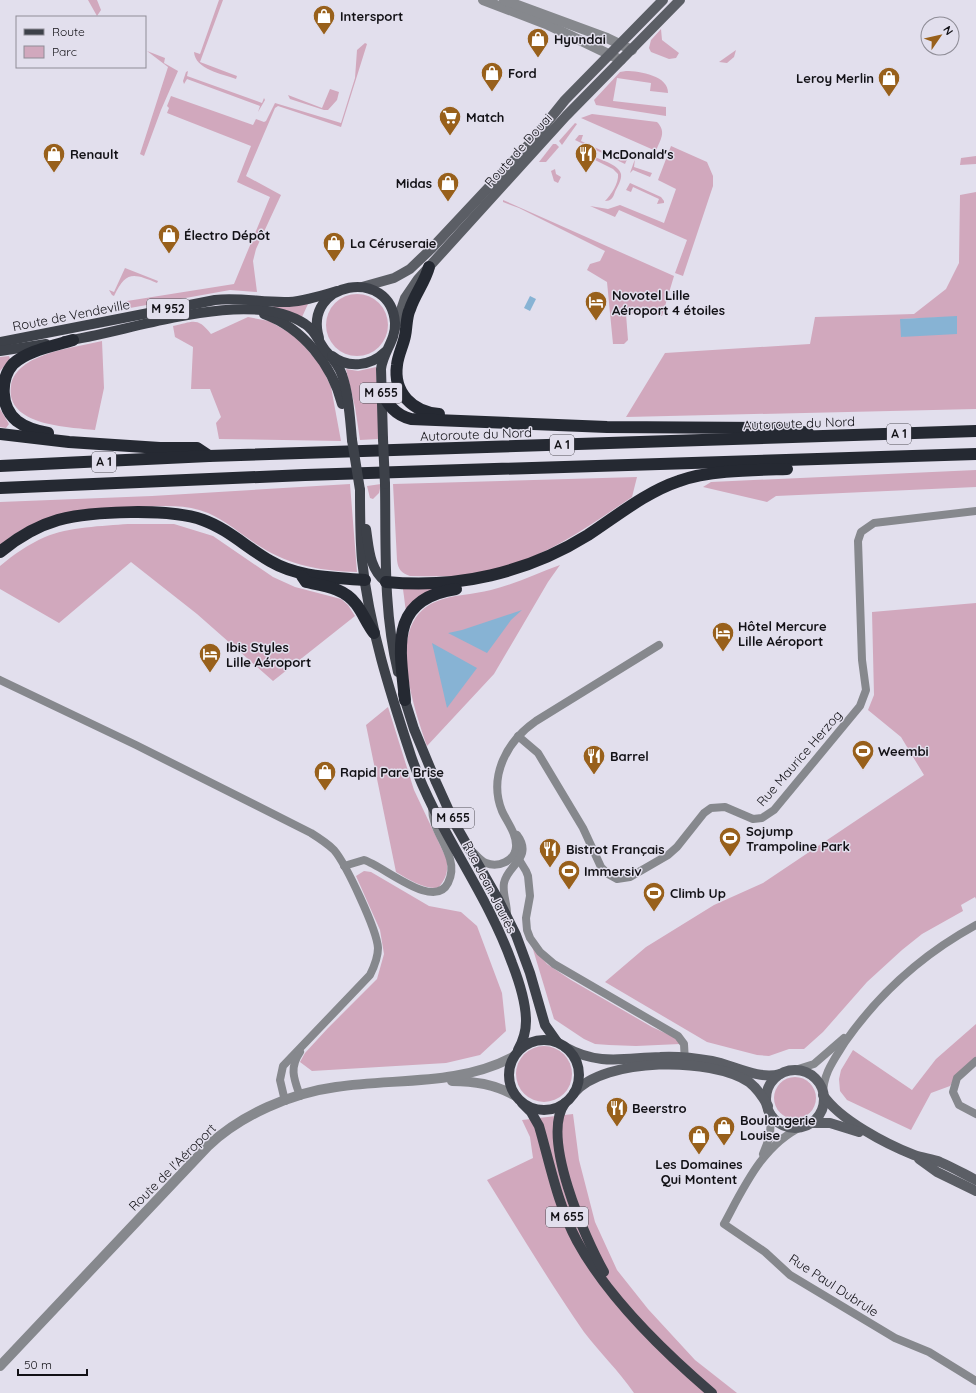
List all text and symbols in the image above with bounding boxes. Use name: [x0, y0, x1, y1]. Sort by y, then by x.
shop icon: Intersport: [311, 3, 337, 36]
place label: Intersport: [340, 8, 403, 24]
legend: [16, 16, 146, 68]
north arrow: [920, 16, 960, 56]
text: N: [940, 23, 956, 38]
text: Route: [52, 24, 85, 39]
shop icon: Hyundai: [525, 26, 551, 59]
place label: Hyundai: [554, 31, 606, 47]
text: Parc: [52, 44, 77, 59]
shop icon: Ford: [479, 60, 505, 93]
place label: Ford: [508, 65, 537, 81]
shop icon: Leroy Merlin: [876, 65, 902, 98]
place label: Leroy Merlin: [796, 70, 874, 86]
supermarket icon: Match: [437, 104, 463, 137]
place label: Match: [466, 109, 504, 125]
street label: Route de Douai: [481, 110, 555, 190]
shop icon: Renault: [41, 141, 67, 174]
restaurant icon: McDonald's: [573, 141, 599, 174]
place label: Renault: [70, 146, 119, 162]
place label: McDonald's: [602, 146, 673, 162]
shop icon: Midas: [435, 170, 461, 203]
place label: Midas: [396, 175, 432, 191]
shop icon: Électro Dépôt: [156, 222, 182, 255]
place label: Électro Dépôt: [184, 227, 270, 243]
shop icon: La Céruseraie: [321, 230, 347, 263]
place label: La Céruseraie: [350, 235, 437, 251]
place label: Novotel Lille Aéroport 4 étoiles: [612, 287, 725, 318]
hotel icon: Novotel Lille Aéroport 4 étoiles: [583, 289, 609, 322]
street label: Route de Vendeville: [11, 296, 131, 334]
road number: M 952: [147, 299, 189, 319]
road number: M 655: [360, 383, 402, 403]
street label: Autoroute du Nord: [743, 413, 855, 433]
street label: Autoroute du Nord: [420, 424, 532, 444]
road number: A 1: [887, 424, 911, 444]
road number: A 1: [550, 435, 574, 455]
road number: A 1: [92, 452, 116, 472]
place label: Hôtel Mercure Lille Aéroport: [738, 618, 827, 649]
hotel icon: Hôtel Mercure Lille Aéroport: [710, 620, 736, 653]
place label: Ibis Styles Lille Aéroport: [226, 639, 311, 670]
hotel icon: Ibis Styles Lille Aéroport: [197, 641, 223, 674]
street label: Rue Maurice Herzog: [753, 707, 845, 809]
sports icon: Weembi: [850, 738, 876, 771]
restaurant icon: Barrel: [581, 743, 607, 776]
place label: Weembi: [878, 743, 929, 759]
place label: Barrel: [610, 748, 649, 764]
shop icon: Rapid Pare Brise: [312, 759, 338, 792]
place label: Rapid Pare Brise: [340, 764, 444, 780]
road number: M 655: [432, 808, 474, 828]
place label: Sojump Trampoline Park: [746, 823, 850, 854]
sports icon: Sojump Trampoline Park: [717, 825, 743, 858]
restaurant icon: Bistrot Français: [537, 836, 563, 869]
street label: Rue Jean Jaurès: [460, 838, 520, 936]
place label: Bistrot Français: [566, 841, 664, 857]
sports icon: Immersiv: [556, 858, 582, 891]
place label: Immersiv: [584, 863, 642, 879]
sports icon: Climb Up: [641, 880, 667, 913]
place label: Climb Up: [670, 885, 726, 901]
restaurant icon: Beerstro: [604, 1095, 630, 1128]
place label: Beerstro: [632, 1100, 687, 1116]
place label: Boulangerie Louise: [740, 1112, 816, 1143]
shop icon: Boulangerie Louise: [711, 1114, 737, 1147]
street label: Route de l'Aéroport: [125, 1120, 219, 1214]
shop icon: Les Domaines Qui Montent: [686, 1123, 712, 1156]
place label: Les Domaines Qui Montent: [655, 1156, 743, 1187]
road number: M 655: [546, 1207, 588, 1227]
street label: Rue Paul Dubrule: [786, 1250, 882, 1320]
scale bar: [18, 1351, 87, 1377]
text: 50 m: [24, 1357, 52, 1372]

